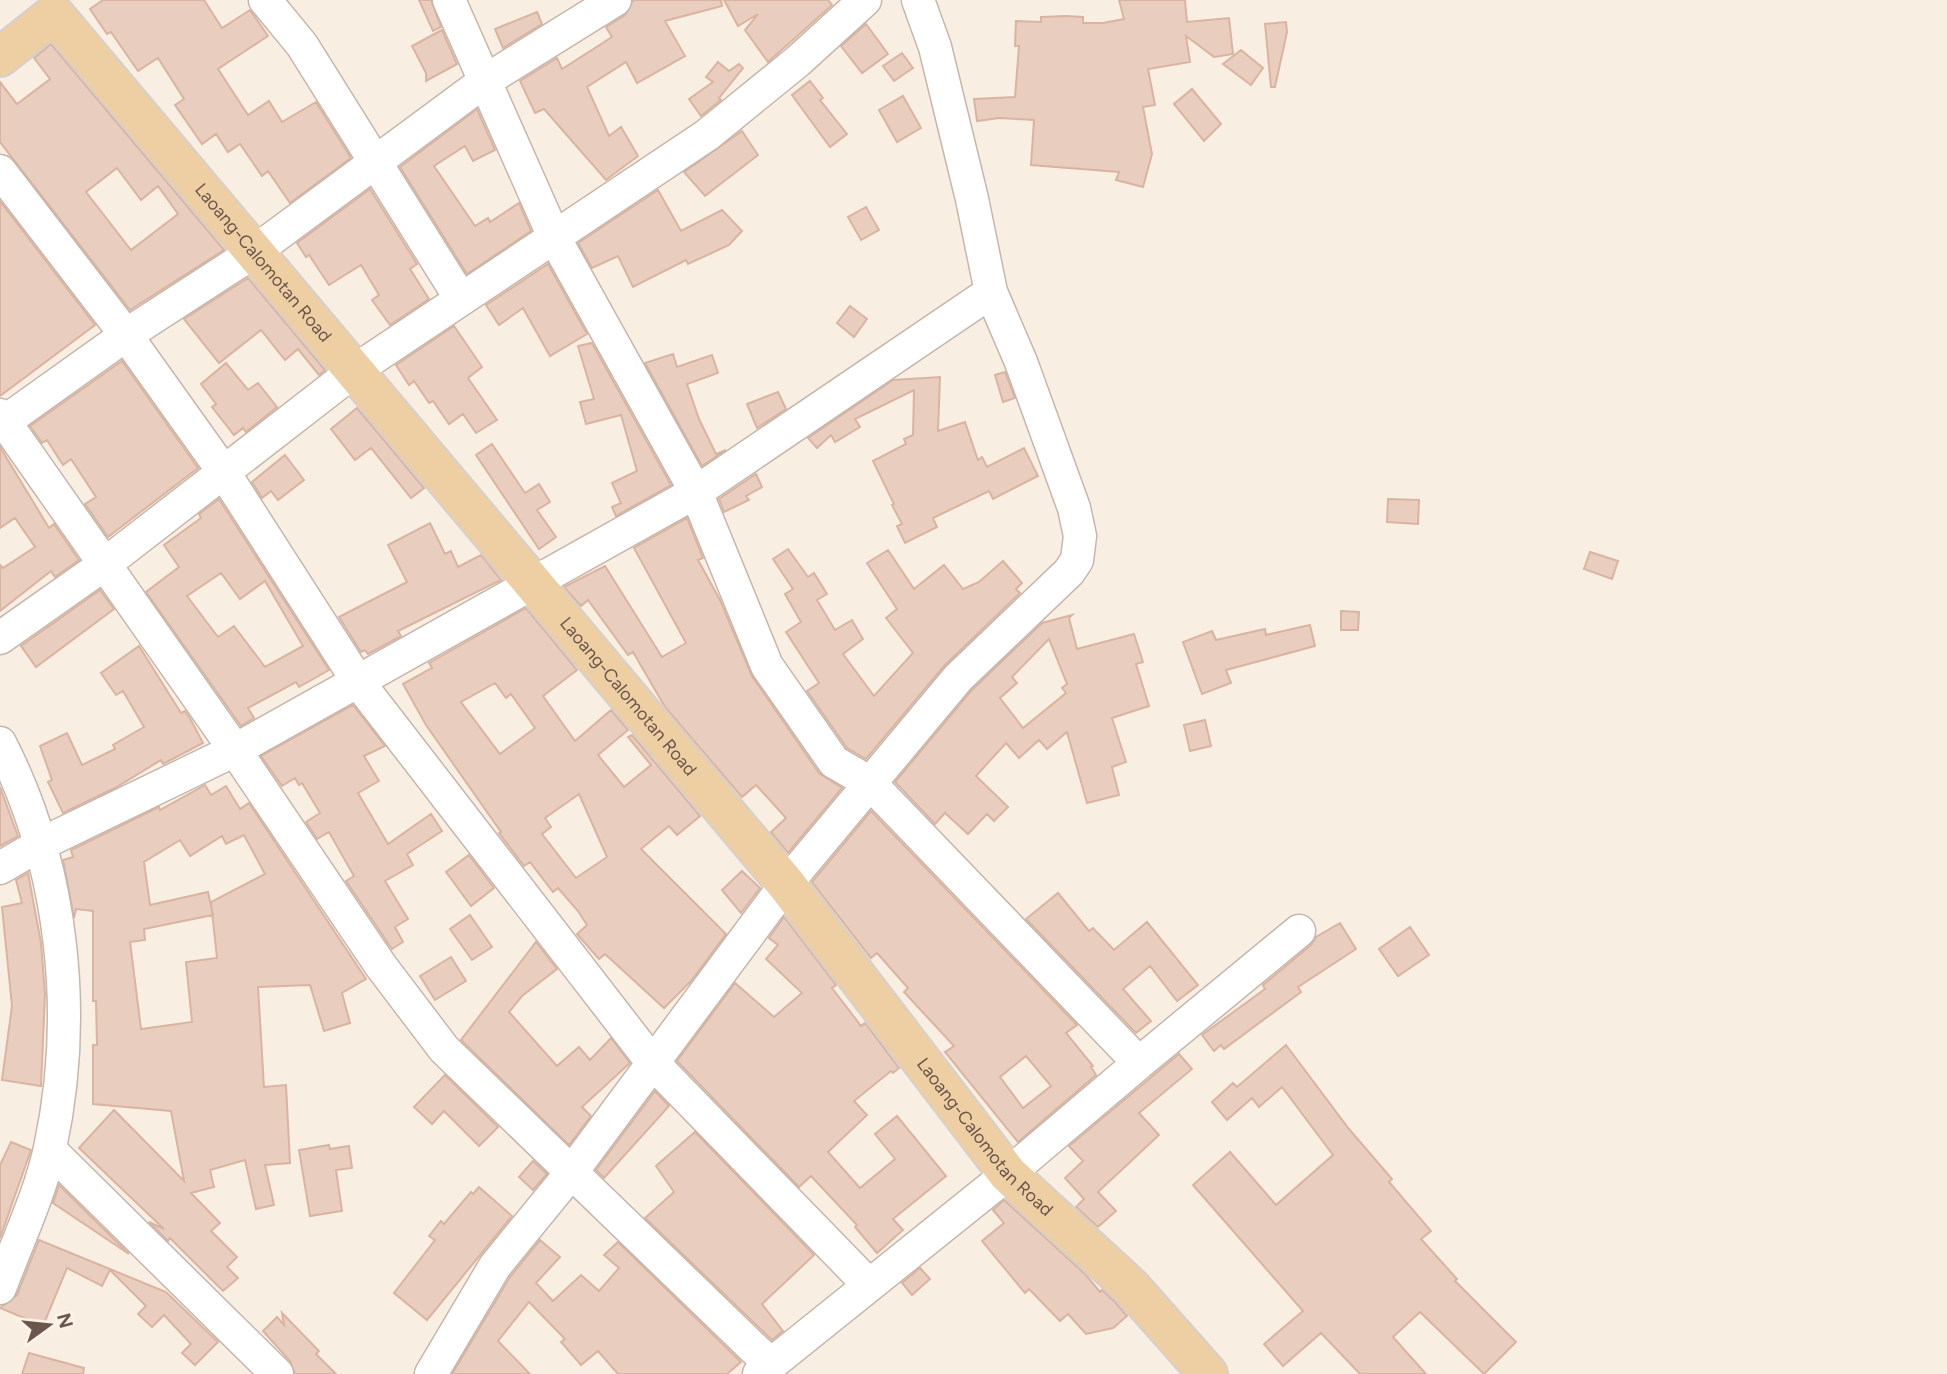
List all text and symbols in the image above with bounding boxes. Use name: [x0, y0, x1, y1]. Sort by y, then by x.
street label: Laoang-Calomotan Road: [190, 179, 336, 347]
street label: Laoang-Calomotan Road: [555, 613, 701, 780]
street label: Laoang-Calomotan Road: [912, 1053, 1057, 1221]
north arrow: [14, 1290, 84, 1360]
text: N: [52, 1311, 78, 1331]

